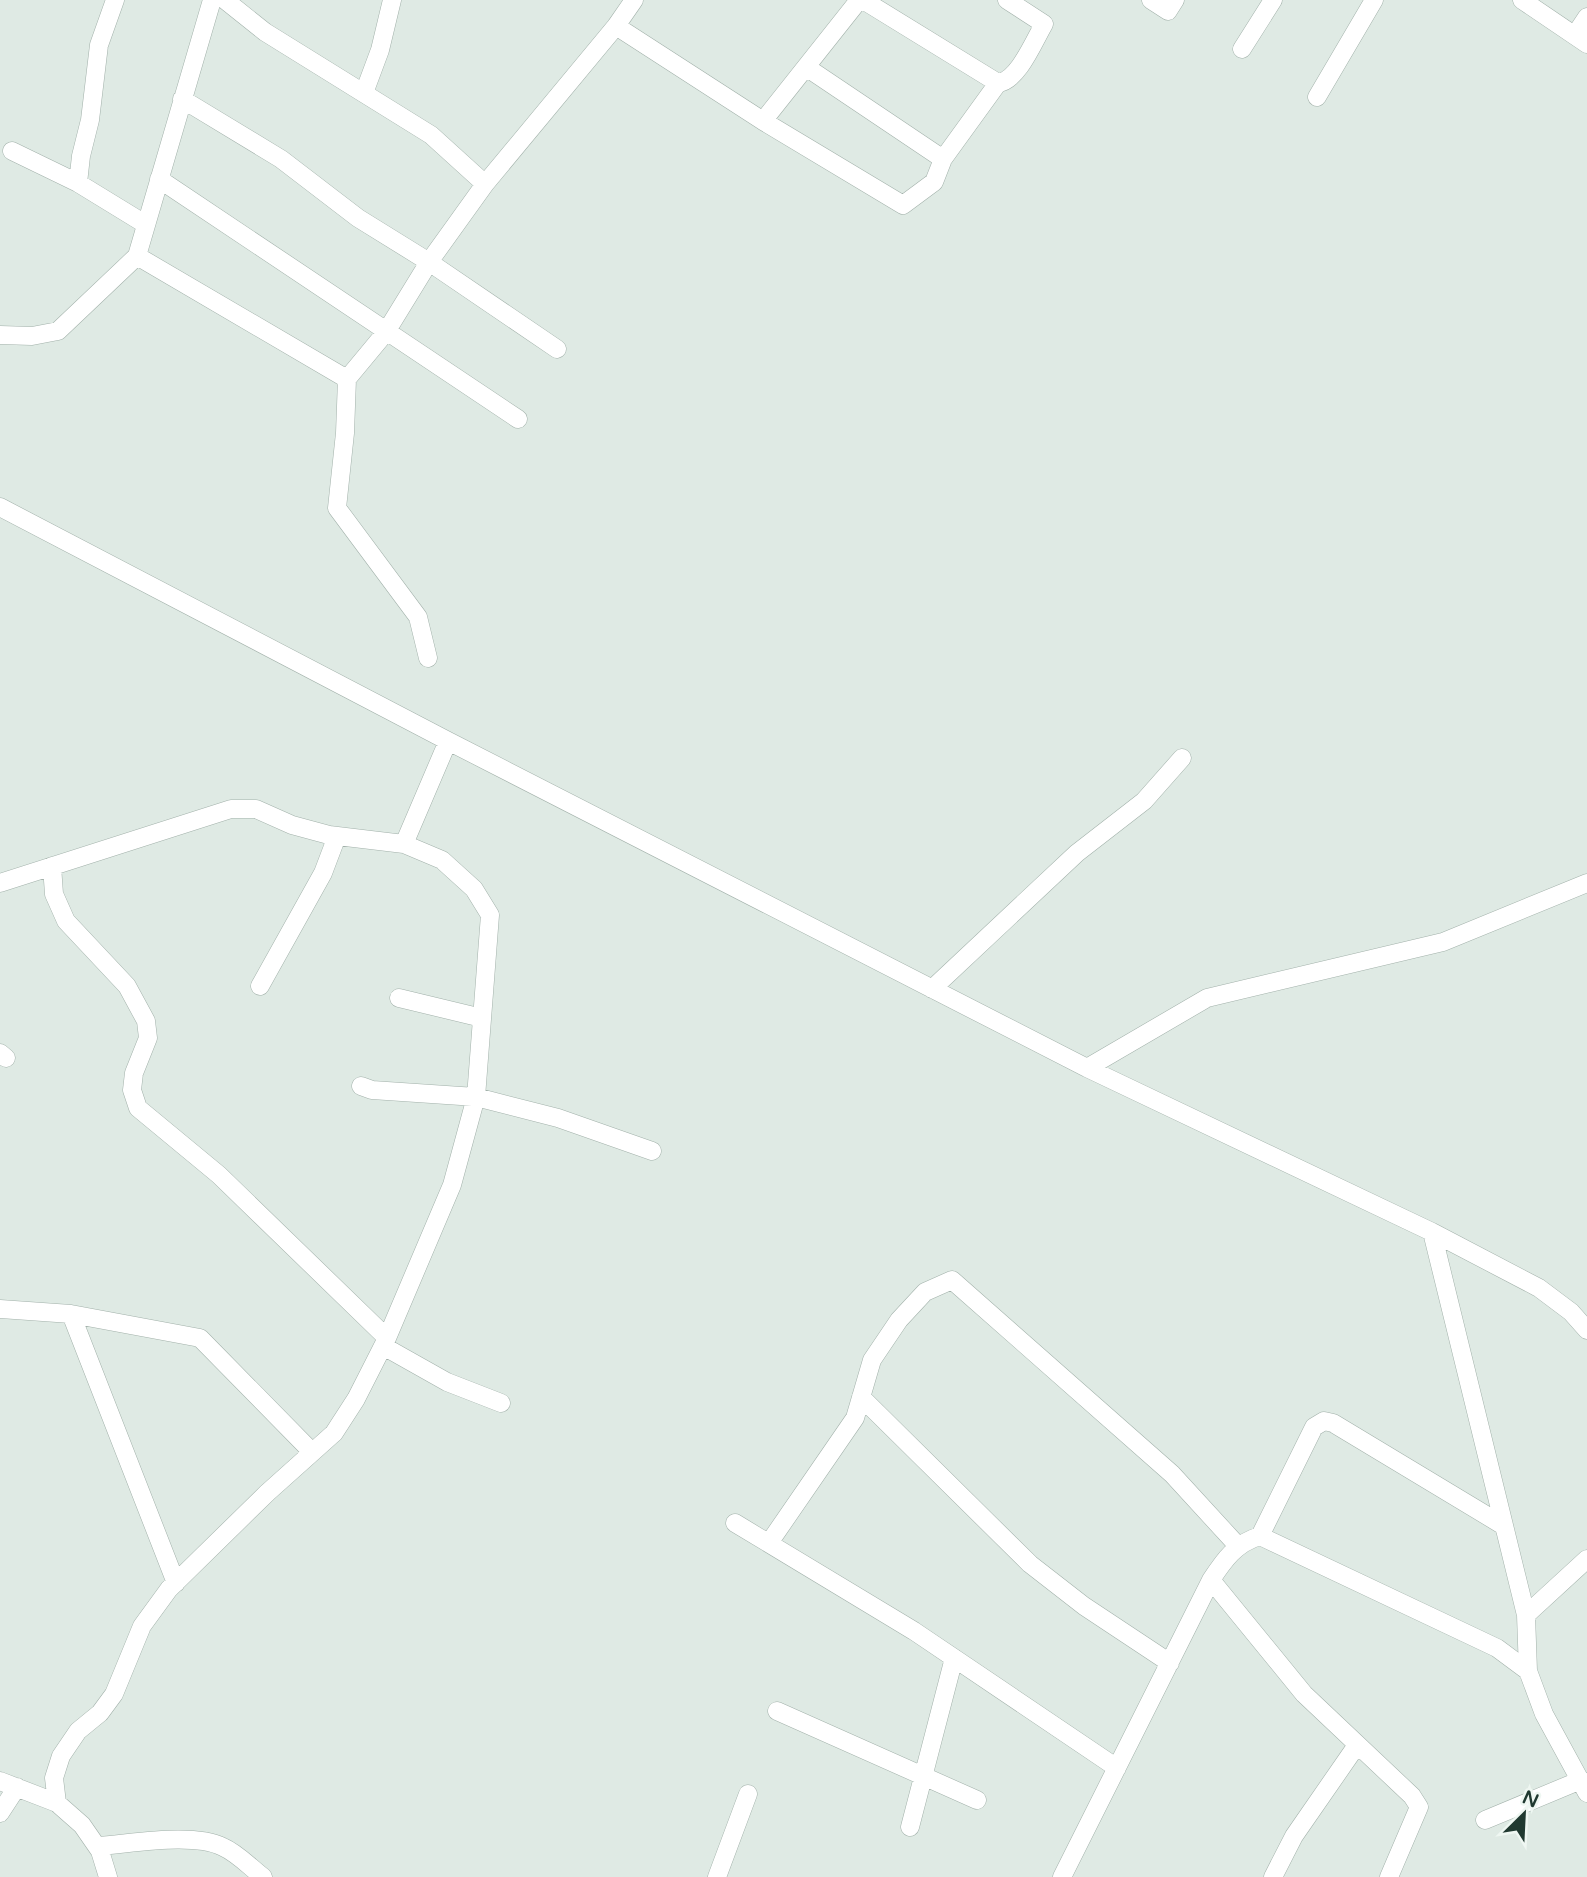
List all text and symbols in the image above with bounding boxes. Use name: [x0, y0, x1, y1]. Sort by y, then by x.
north arrow: [1489, 1779, 1559, 1849]
text: N: [1519, 1786, 1542, 1813]

